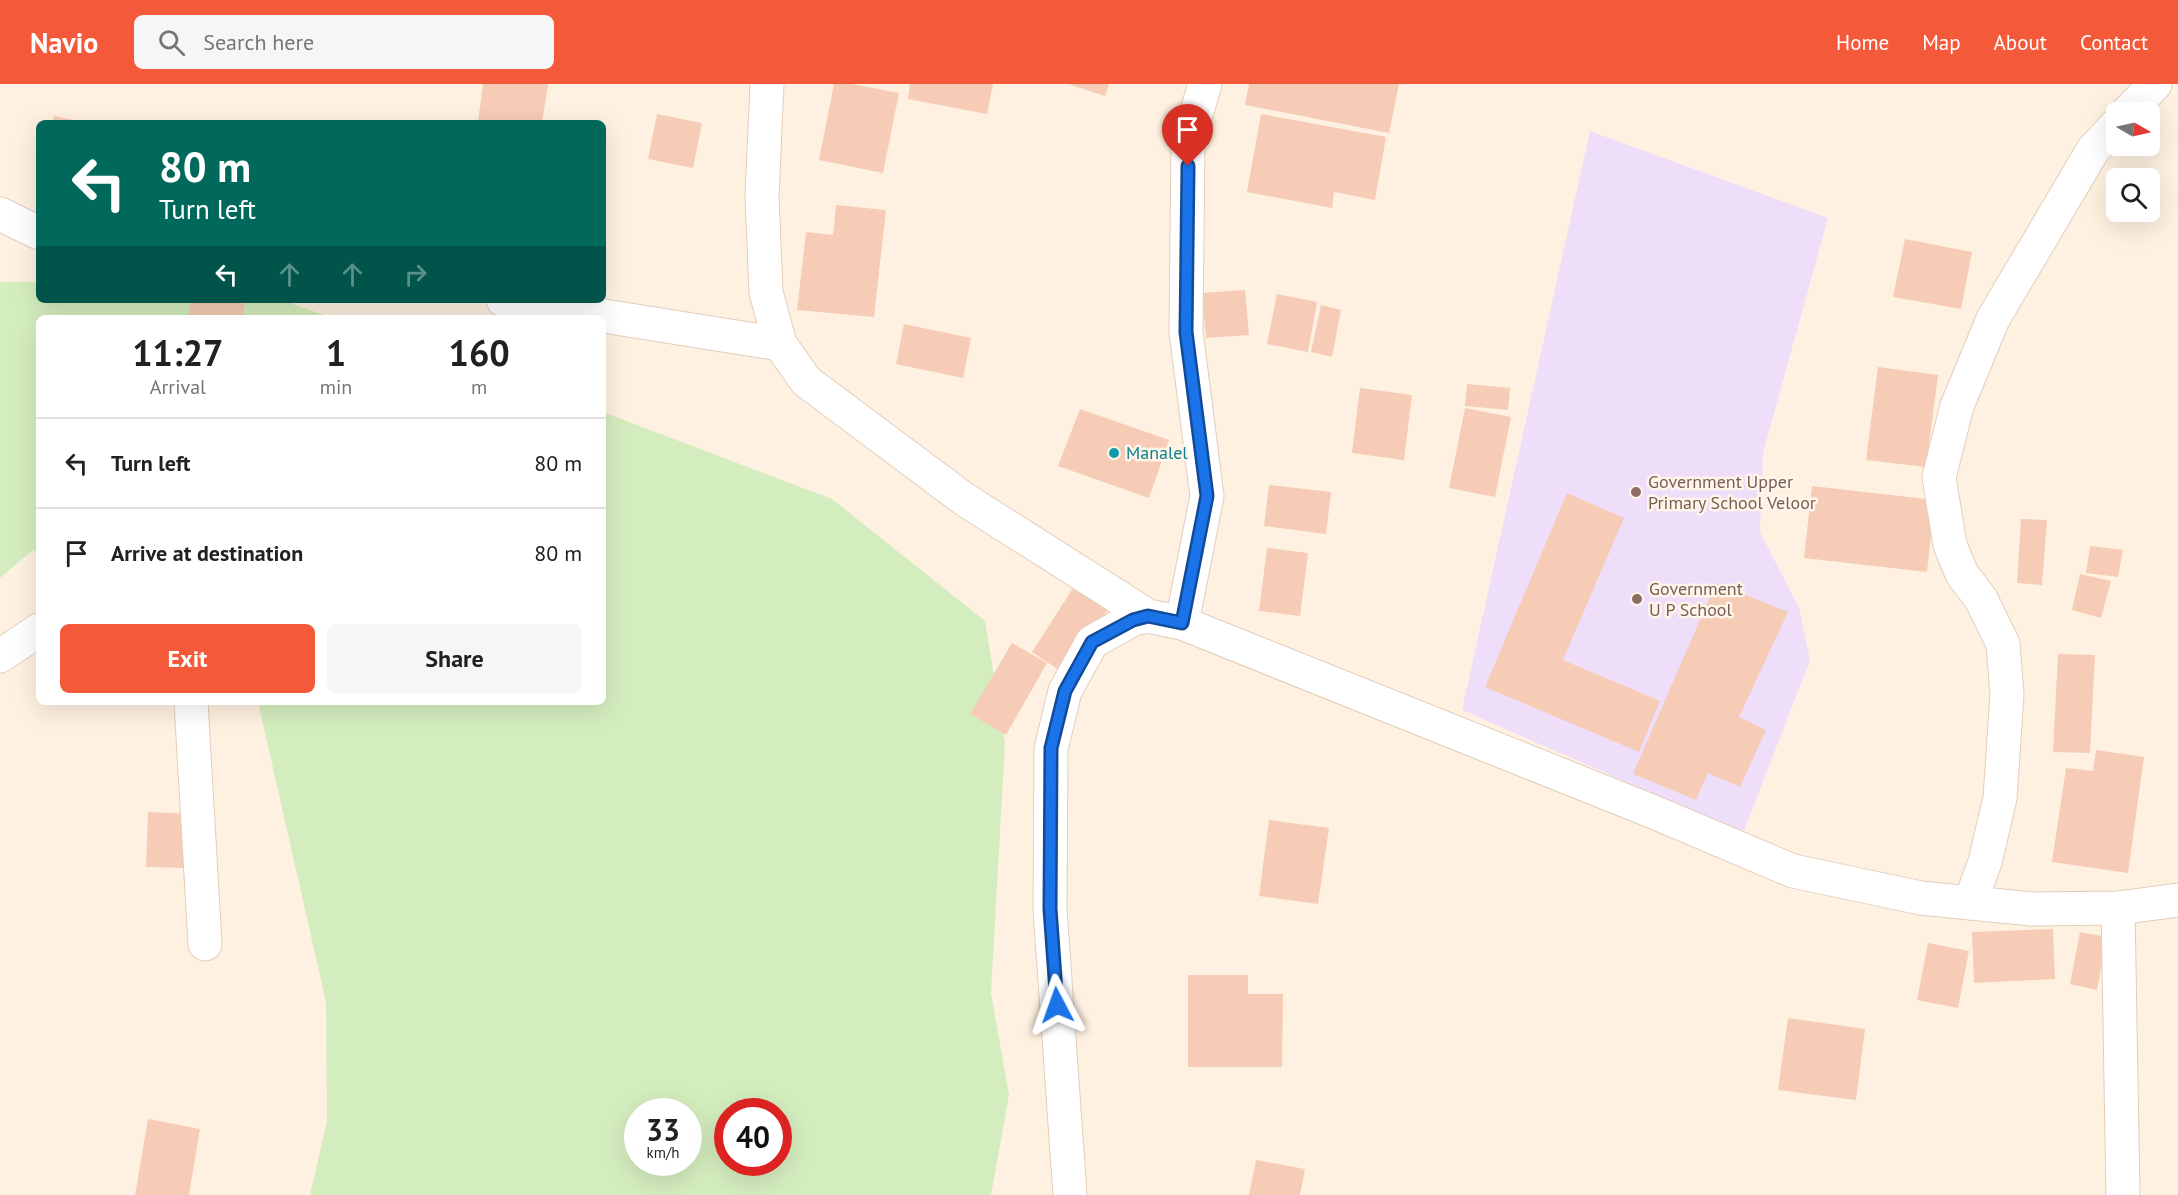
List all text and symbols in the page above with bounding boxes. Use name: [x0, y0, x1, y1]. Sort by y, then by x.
search box: [134, 15, 554, 69]
text: Navio: [30, 24, 98, 61]
icon: search: [155, 26, 188, 59]
text: Search here: [203, 28, 314, 56]
text: Home: [1836, 29, 1889, 56]
text: Map: [1922, 29, 1961, 56]
text: About: [1994, 29, 2047, 56]
text: Contact: [2080, 29, 2148, 56]
north arrow: [2106, 102, 2160, 156]
map controls: [2106, 102, 2160, 222]
pin: [1162, 104, 1213, 166]
icon: arrive: [1171, 113, 1204, 146]
text: 80 m: [159, 139, 251, 194]
icon: left: [60, 144, 138, 222]
button: search: [2106, 168, 2160, 222]
text: Turn left: [159, 192, 256, 226]
icon: left: [210, 258, 243, 291]
icon: ahead: [273, 258, 306, 291]
icon: ahead: [336, 258, 369, 291]
icon: right: [399, 258, 432, 291]
text: 11:27: [132, 329, 224, 376]
text: 1: [326, 329, 346, 376]
text: 160: [449, 329, 510, 376]
text: Arrival: [150, 374, 206, 400]
text: min: [320, 374, 352, 400]
text: m: [471, 374, 487, 400]
place label: Manalel: [1126, 441, 1188, 464]
marker: Manalel: [1107, 446, 1121, 460]
icon: left: [60, 447, 93, 480]
text: Turn left: [111, 449, 191, 477]
text: 80 m: [534, 449, 582, 477]
place label: Government Upper Primary School Veloor: [1648, 470, 1816, 514]
marker: Government Upper Primary School Veloor: [1629, 485, 1643, 499]
icon: arrive: [60, 537, 93, 570]
text: Arrive at destination: [111, 539, 303, 567]
text: 80 m: [534, 539, 582, 567]
place label: Government U P School: [1649, 577, 1743, 621]
marker: Government U P School: [1630, 592, 1644, 606]
button: Exit: [60, 624, 315, 693]
button: Share: [327, 624, 582, 693]
position arrow: [1025, 973, 1089, 1037]
speed limit sign: 40: [714, 1098, 792, 1176]
text: 33: [646, 1110, 680, 1149]
text: km/h: [647, 1143, 679, 1162]

